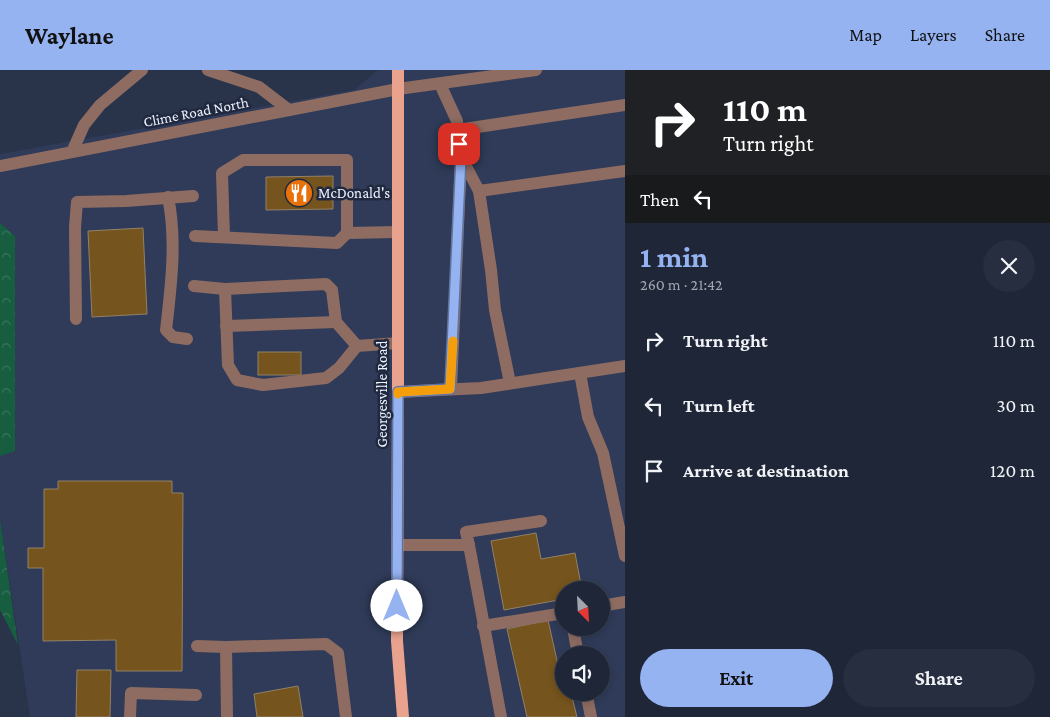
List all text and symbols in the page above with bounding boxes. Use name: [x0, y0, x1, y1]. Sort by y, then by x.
text: Waylane: [25, 22, 114, 49]
text: Map: [849, 25, 882, 45]
text: Layers: [910, 25, 957, 45]
text: Share: [985, 25, 1025, 45]
icon: right: [640, 90, 705, 155]
text: 110 m: [723, 90, 807, 129]
street label: Clime Road North: [142, 94, 250, 130]
pin: [438, 123, 480, 165]
icon: arrive: [445, 130, 473, 158]
text: Turn right: [723, 131, 814, 156]
restaurant icon: McDonald's: [284, 178, 314, 208]
place label: McDonald's: [318, 185, 390, 201]
icon: left: [689, 185, 717, 213]
text: Then: [640, 189, 679, 210]
text: 1 min: [640, 240, 708, 273]
button: close: [983, 240, 1035, 292]
text: 260 m · 21:42: [640, 276, 723, 293]
icon: right: [640, 327, 668, 355]
text: Turn right: [683, 330, 768, 351]
text: 110 m: [993, 330, 1035, 351]
street label: Georgesville Road: [374, 341, 391, 447]
icon: left: [640, 392, 668, 420]
text: Turn left: [683, 395, 755, 416]
text: 30 m: [996, 395, 1035, 416]
icon: arrive: [640, 457, 668, 485]
text: Arrive at destination: [683, 460, 849, 481]
text: 120 m: [990, 460, 1035, 481]
position arrow: [370, 579, 422, 631]
north arrow: [555, 581, 610, 636]
map controls: [555, 581, 610, 701]
button: sound: [555, 646, 610, 701]
button: Exit: [640, 649, 833, 707]
button: Share: [843, 649, 1035, 707]

